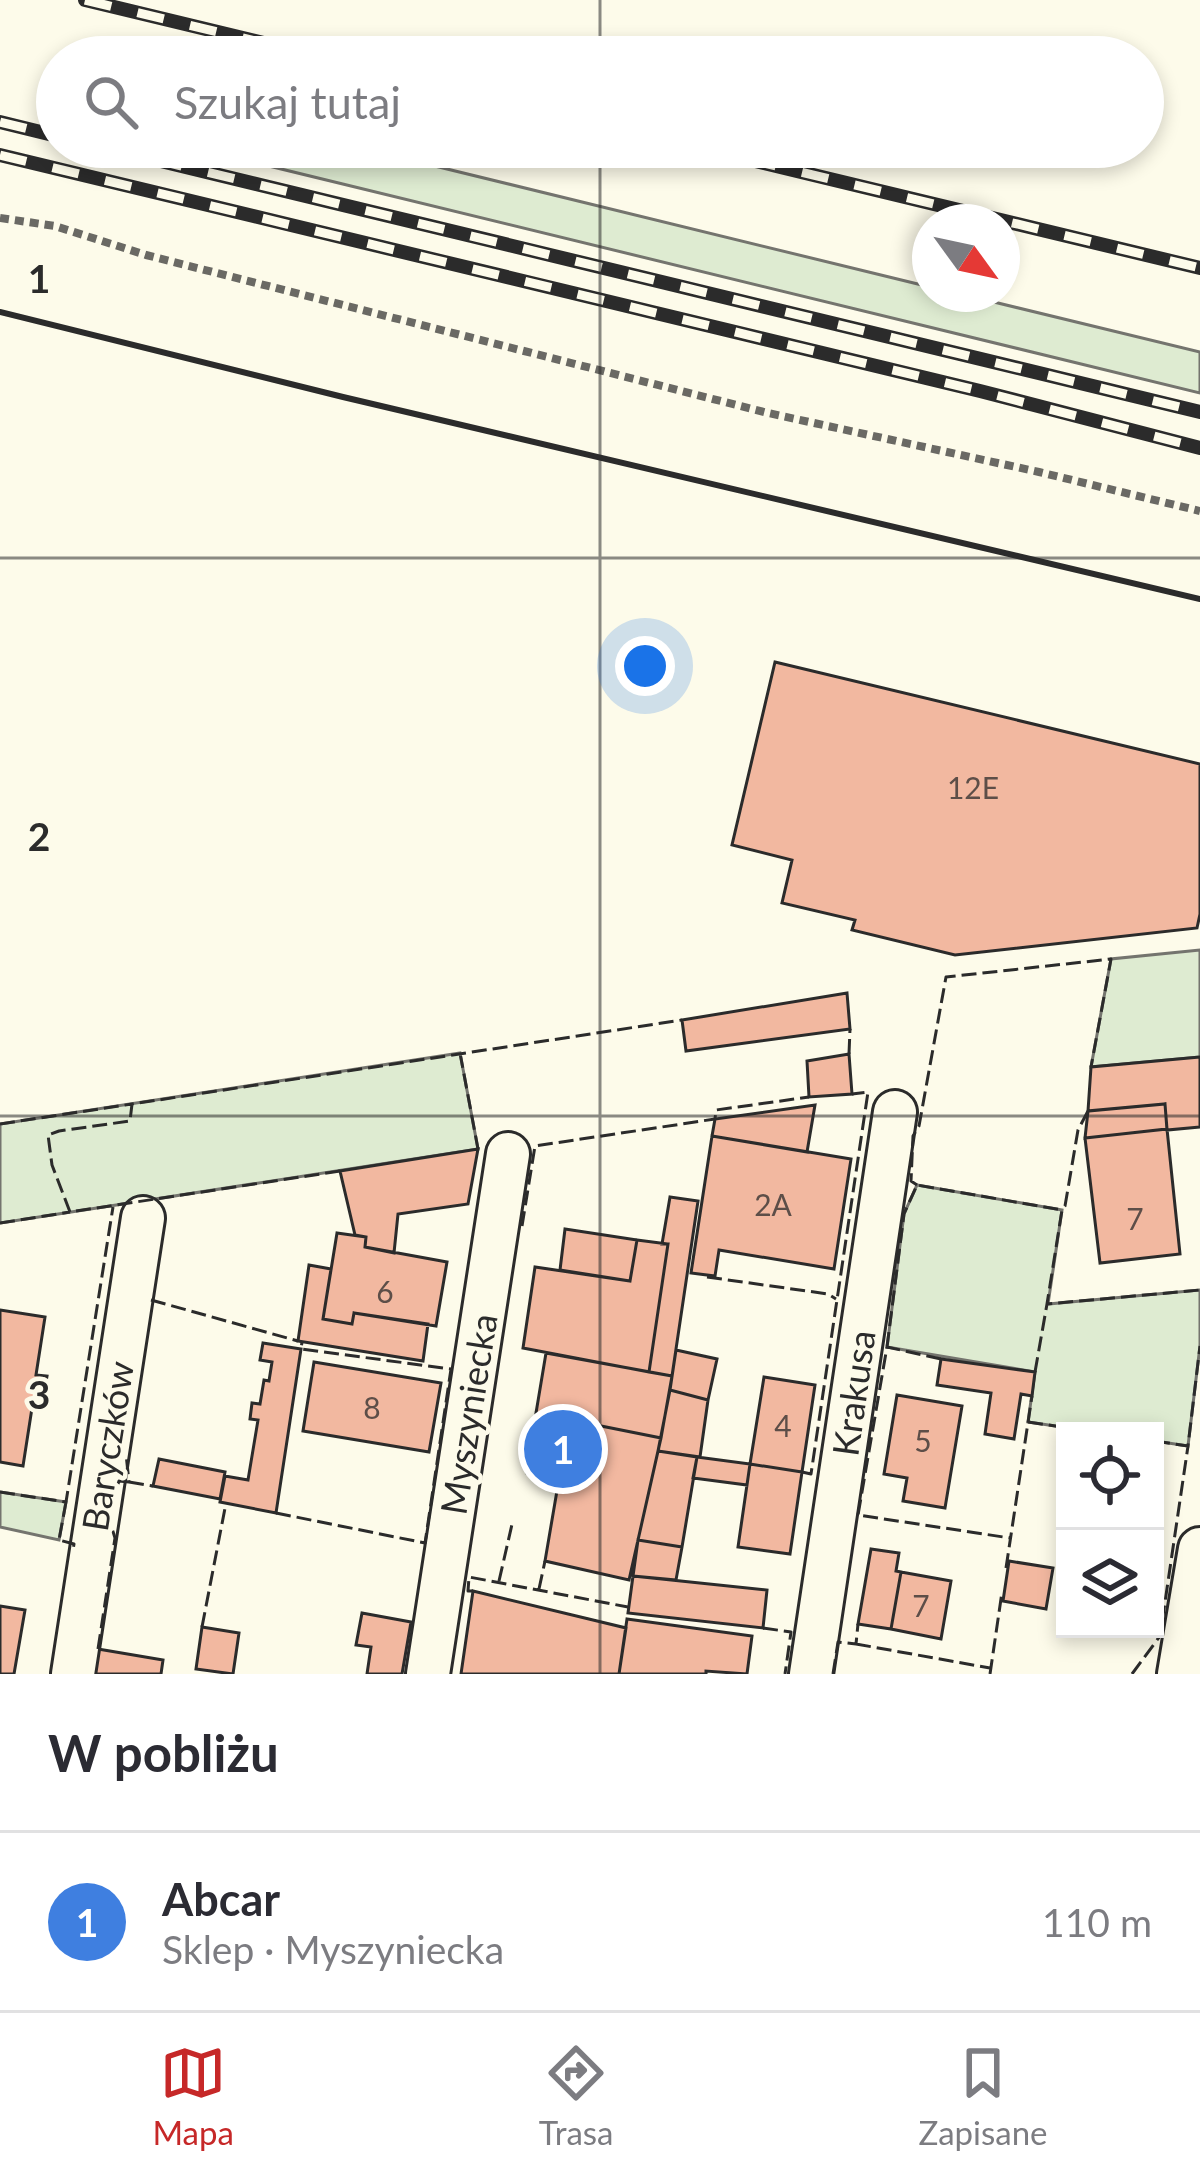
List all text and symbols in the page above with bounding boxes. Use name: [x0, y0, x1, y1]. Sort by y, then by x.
search box: [36, 36, 1164, 168]
icon: search: [78, 69, 144, 135]
text: Szukaj tutaj: [174, 75, 401, 129]
north arrow: [912, 204, 1020, 312]
text: 1: [28, 255, 50, 301]
your location: [615, 636, 675, 696]
house number: 12E: [947, 769, 999, 805]
text: 2: [28, 813, 50, 859]
house number: 2A: [754, 1186, 793, 1222]
house number: 7: [1126, 1200, 1144, 1236]
house number: 6: [376, 1273, 394, 1309]
street label: Myszyniecka: [430, 1310, 506, 1518]
street label: Krakusa: [822, 1327, 884, 1459]
street label: Baryczków: [72, 1358, 142, 1534]
text: 3: [28, 1371, 50, 1417]
house number: 8: [363, 1389, 381, 1425]
pin: 1: [524, 1404, 602, 1494]
house number: 4: [774, 1407, 792, 1443]
house number: 5: [914, 1422, 932, 1458]
map controls: [1056, 1422, 1164, 1638]
button: locate: [1056, 1422, 1164, 1530]
button: layers: [1056, 1530, 1164, 1638]
house number: 7: [912, 1587, 930, 1623]
text: W pobliżu: [48, 1722, 279, 1783]
text: Abcar: [162, 1872, 280, 1926]
text: 1: [76, 1899, 98, 1945]
text: 110 m: [1042, 1899, 1152, 1945]
text: Sklep · Myszyniecka: [162, 1926, 504, 1972]
tab: Mapa: [152, 2040, 234, 2152]
tab: Trasa: [539, 2040, 614, 2152]
tab: Zapisane: [918, 2040, 1048, 2152]

